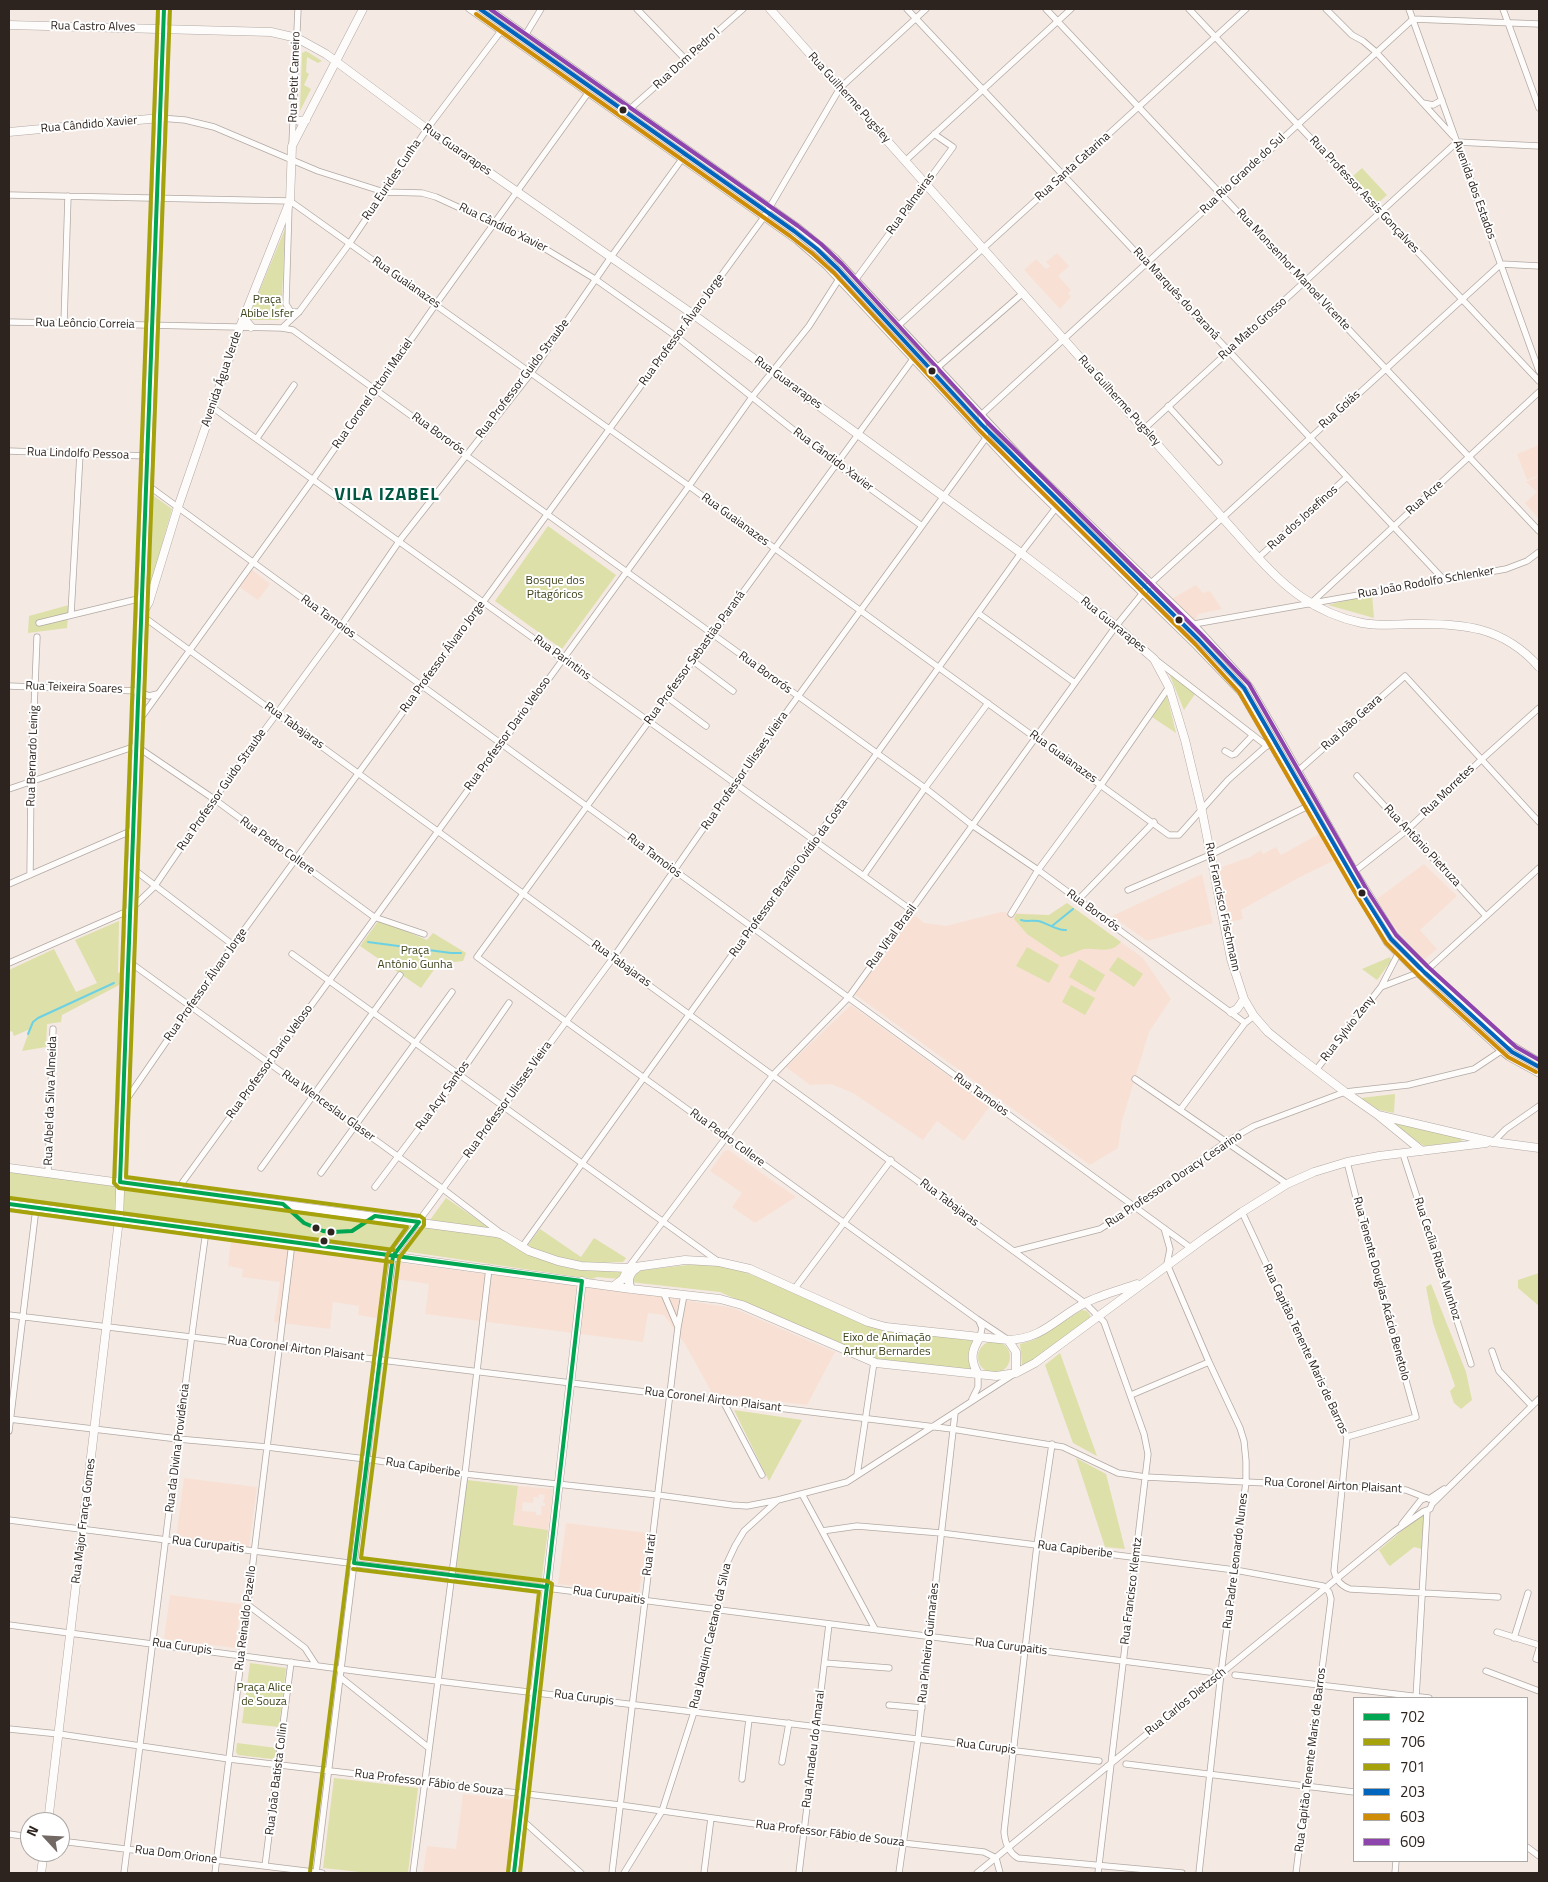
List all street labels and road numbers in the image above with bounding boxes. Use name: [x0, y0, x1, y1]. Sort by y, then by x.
street label: Rua Castro Alves: [50, 19, 136, 35]
street label: Rua Dom Pedro I: [651, 25, 723, 93]
street label: Rua Petit Carneiro: [286, 31, 304, 123]
street label: Rua Guilherme Pugsley: [805, 50, 893, 146]
street label: Rua Cândido Xavier: [40, 114, 138, 136]
street label: Rua Guararapes: [420, 121, 494, 179]
street label: Rua Santa Catarina: [1032, 129, 1114, 205]
street label: Rua Rio Grande do Sul: [1197, 131, 1289, 217]
street label: Rua Professor Assis Gonçalves: [1306, 134, 1422, 256]
street label: Rua Eurides Cunha: [360, 137, 424, 223]
street label: Avenida dos Estados: [1449, 139, 1499, 241]
street label: Rua Palmeiras: [884, 170, 938, 238]
street label: Rua Cândido Xavier: [456, 200, 550, 256]
street label: Rua Monsenhor Manoel Vicente: [1233, 206, 1353, 334]
street label: Rua Marquês do Paraná: [1130, 245, 1222, 343]
street label: Rua Guaianazes: [369, 254, 443, 312]
street label: Rua Professor Álvaro Jorge: [637, 271, 727, 389]
street label: Rua Mato Grosso: [1216, 295, 1290, 363]
street label: Rua Leôncio Correia: [35, 316, 135, 332]
street label: Rua Professor Guido Straube: [474, 317, 572, 441]
street label: Avenida Água Verde: [199, 329, 245, 429]
street label: Rua Coronel Ottoni Maciel: [330, 336, 416, 452]
street label: Rua Guilherme Pugsley: [1075, 353, 1163, 449]
street label: Rua Guararapes: [751, 354, 825, 412]
street label: Rua Goiás: [1316, 388, 1364, 432]
street label: Rua Bororós: [409, 410, 467, 458]
street label: Rua Cândido Xavier: [790, 425, 876, 495]
street label: Rua Lindolfo Pessoa: [27, 445, 129, 463]
street label: Rua Acre: [1404, 478, 1446, 518]
street label: Rua dos Josefinos: [1265, 483, 1341, 553]
street label: Rua Guaianazes: [698, 491, 772, 549]
street label: Rua João Rodolfo Schlenker: [1357, 564, 1495, 602]
street label: Rua Professor Sebastião Paraná: [642, 588, 748, 728]
street label: Rua Tamoios: [298, 592, 358, 642]
street label: Rua Guararapes: [1077, 594, 1149, 656]
street label: Rua Professor Álvaro Jorge: [398, 598, 488, 716]
street label: Rua Parintins: [530, 632, 594, 684]
street label: Rua Bororós: [736, 649, 794, 697]
street label: Rua Professor Dario Veloso: [462, 674, 554, 794]
street label: Rua Teixeira Soares: [25, 679, 123, 697]
street label: Rua João Geara: [1319, 692, 1385, 754]
street label: Rua Tabajaras: [261, 700, 327, 752]
street label: Rua Bernardo Leinig: [24, 705, 42, 807]
street label: Rua Professor Ulisses Vieira: [699, 709, 791, 833]
street label: Rua Professor Guido Straube: [174, 726, 270, 854]
street label: Rua Guaianazes: [1026, 728, 1100, 786]
street label: Rua Morretes: [1418, 762, 1478, 820]
street label: Rua Professor Brazílio Ovídio da Costa: [727, 796, 851, 960]
street label: Rua Antônio Pietruza: [1380, 802, 1464, 890]
street label: Rua Pedro Collere: [237, 814, 317, 878]
street label: Rua Tamoios: [624, 831, 684, 881]
street label: Rua Francisco Frischmann: [1201, 841, 1243, 973]
street label: Rua Bororós: [1064, 887, 1122, 935]
street label: Rua Vital Brasil: [864, 902, 920, 972]
street label: Rua Professor Álvaro Jorge: [161, 926, 251, 1044]
street label: Rua Tabajaras: [588, 938, 654, 990]
street label: Rua Sylvio Zeny: [1318, 993, 1378, 1065]
street label: Rua Professor Dario Veloso: [224, 1002, 316, 1122]
street label: Rua Abel da Silva Almeida: [42, 1036, 60, 1166]
street label: Rua Professor Ulisses Vieira: [461, 1039, 555, 1161]
street label: Rua Acyr Santos: [413, 1058, 473, 1134]
street label: Rua Wenceslau Glaser: [279, 1067, 377, 1145]
street label: Rua Tamoios: [951, 1070, 1011, 1120]
street label: Rua Pedro Collere: [687, 1106, 767, 1170]
street label: Rua Professora Doracy Cesarino: [1103, 1129, 1245, 1231]
street label: Rua Tabajaras: [917, 1176, 981, 1230]
street label: Rua Tenente Douglas Acácio Benetolo: [1349, 1195, 1413, 1383]
street label: Rua Cecília Ribas Munhoz: [1410, 1196, 1464, 1322]
street label: Rua Capitão Tenente Maris de Barros: [1259, 1262, 1351, 1436]
street label: Rua Coronel Airton Plaisant: [227, 1333, 365, 1365]
street label: Rua da Divina Providência: [163, 1383, 193, 1513]
street label: Rua Coronel Airton Plaisant: [644, 1384, 782, 1416]
street label: Rua Capiberibe: [385, 1455, 461, 1481]
street label: Rua Major França Gomes: [69, 1458, 99, 1584]
street label: Rua Coronel Airton Plaisant: [1264, 1475, 1402, 1497]
street label: Rua Padre Leonardo Nunes: [1221, 1492, 1251, 1630]
street label: Rua Curupaitis: [171, 1533, 245, 1557]
street label: Rua Irati: [640, 1533, 660, 1577]
street label: Rua Francisco Klemtz: [1118, 1537, 1146, 1645]
street label: Rua Capiberibe: [1037, 1538, 1113, 1562]
street label: Rua Joaquim Caetano da Silva: [687, 1562, 735, 1710]
street label: Rua Reinaldo Pazello: [232, 1565, 260, 1671]
street label: Rua Pinheiro Guimarães: [916, 1582, 942, 1704]
street label: Rua Curupaitis: [572, 1584, 646, 1608]
street label: Rua Curupaitis: [974, 1635, 1048, 1659]
street label: Rua Curupis: [151, 1636, 213, 1658]
street label: Rua Carlos Dietzsch: [1143, 1665, 1229, 1739]
street label: Rua Capitão Tenente Maris de Barros: [1293, 1667, 1329, 1853]
street label: Rua Curupis: [553, 1687, 615, 1709]
street label: Rua Amadeu do Amaral: [800, 1689, 828, 1809]
street label: Rua João Batista Collin: [263, 1722, 291, 1836]
street label: Rua Curupis: [955, 1736, 1017, 1758]
street label: Rua Professor Fábio de Souza: [354, 1767, 504, 1799]
street label: Rua Professor Fábio de Souza: [755, 1818, 905, 1850]
street label: Rua Dom Orione: [134, 1843, 218, 1867]

